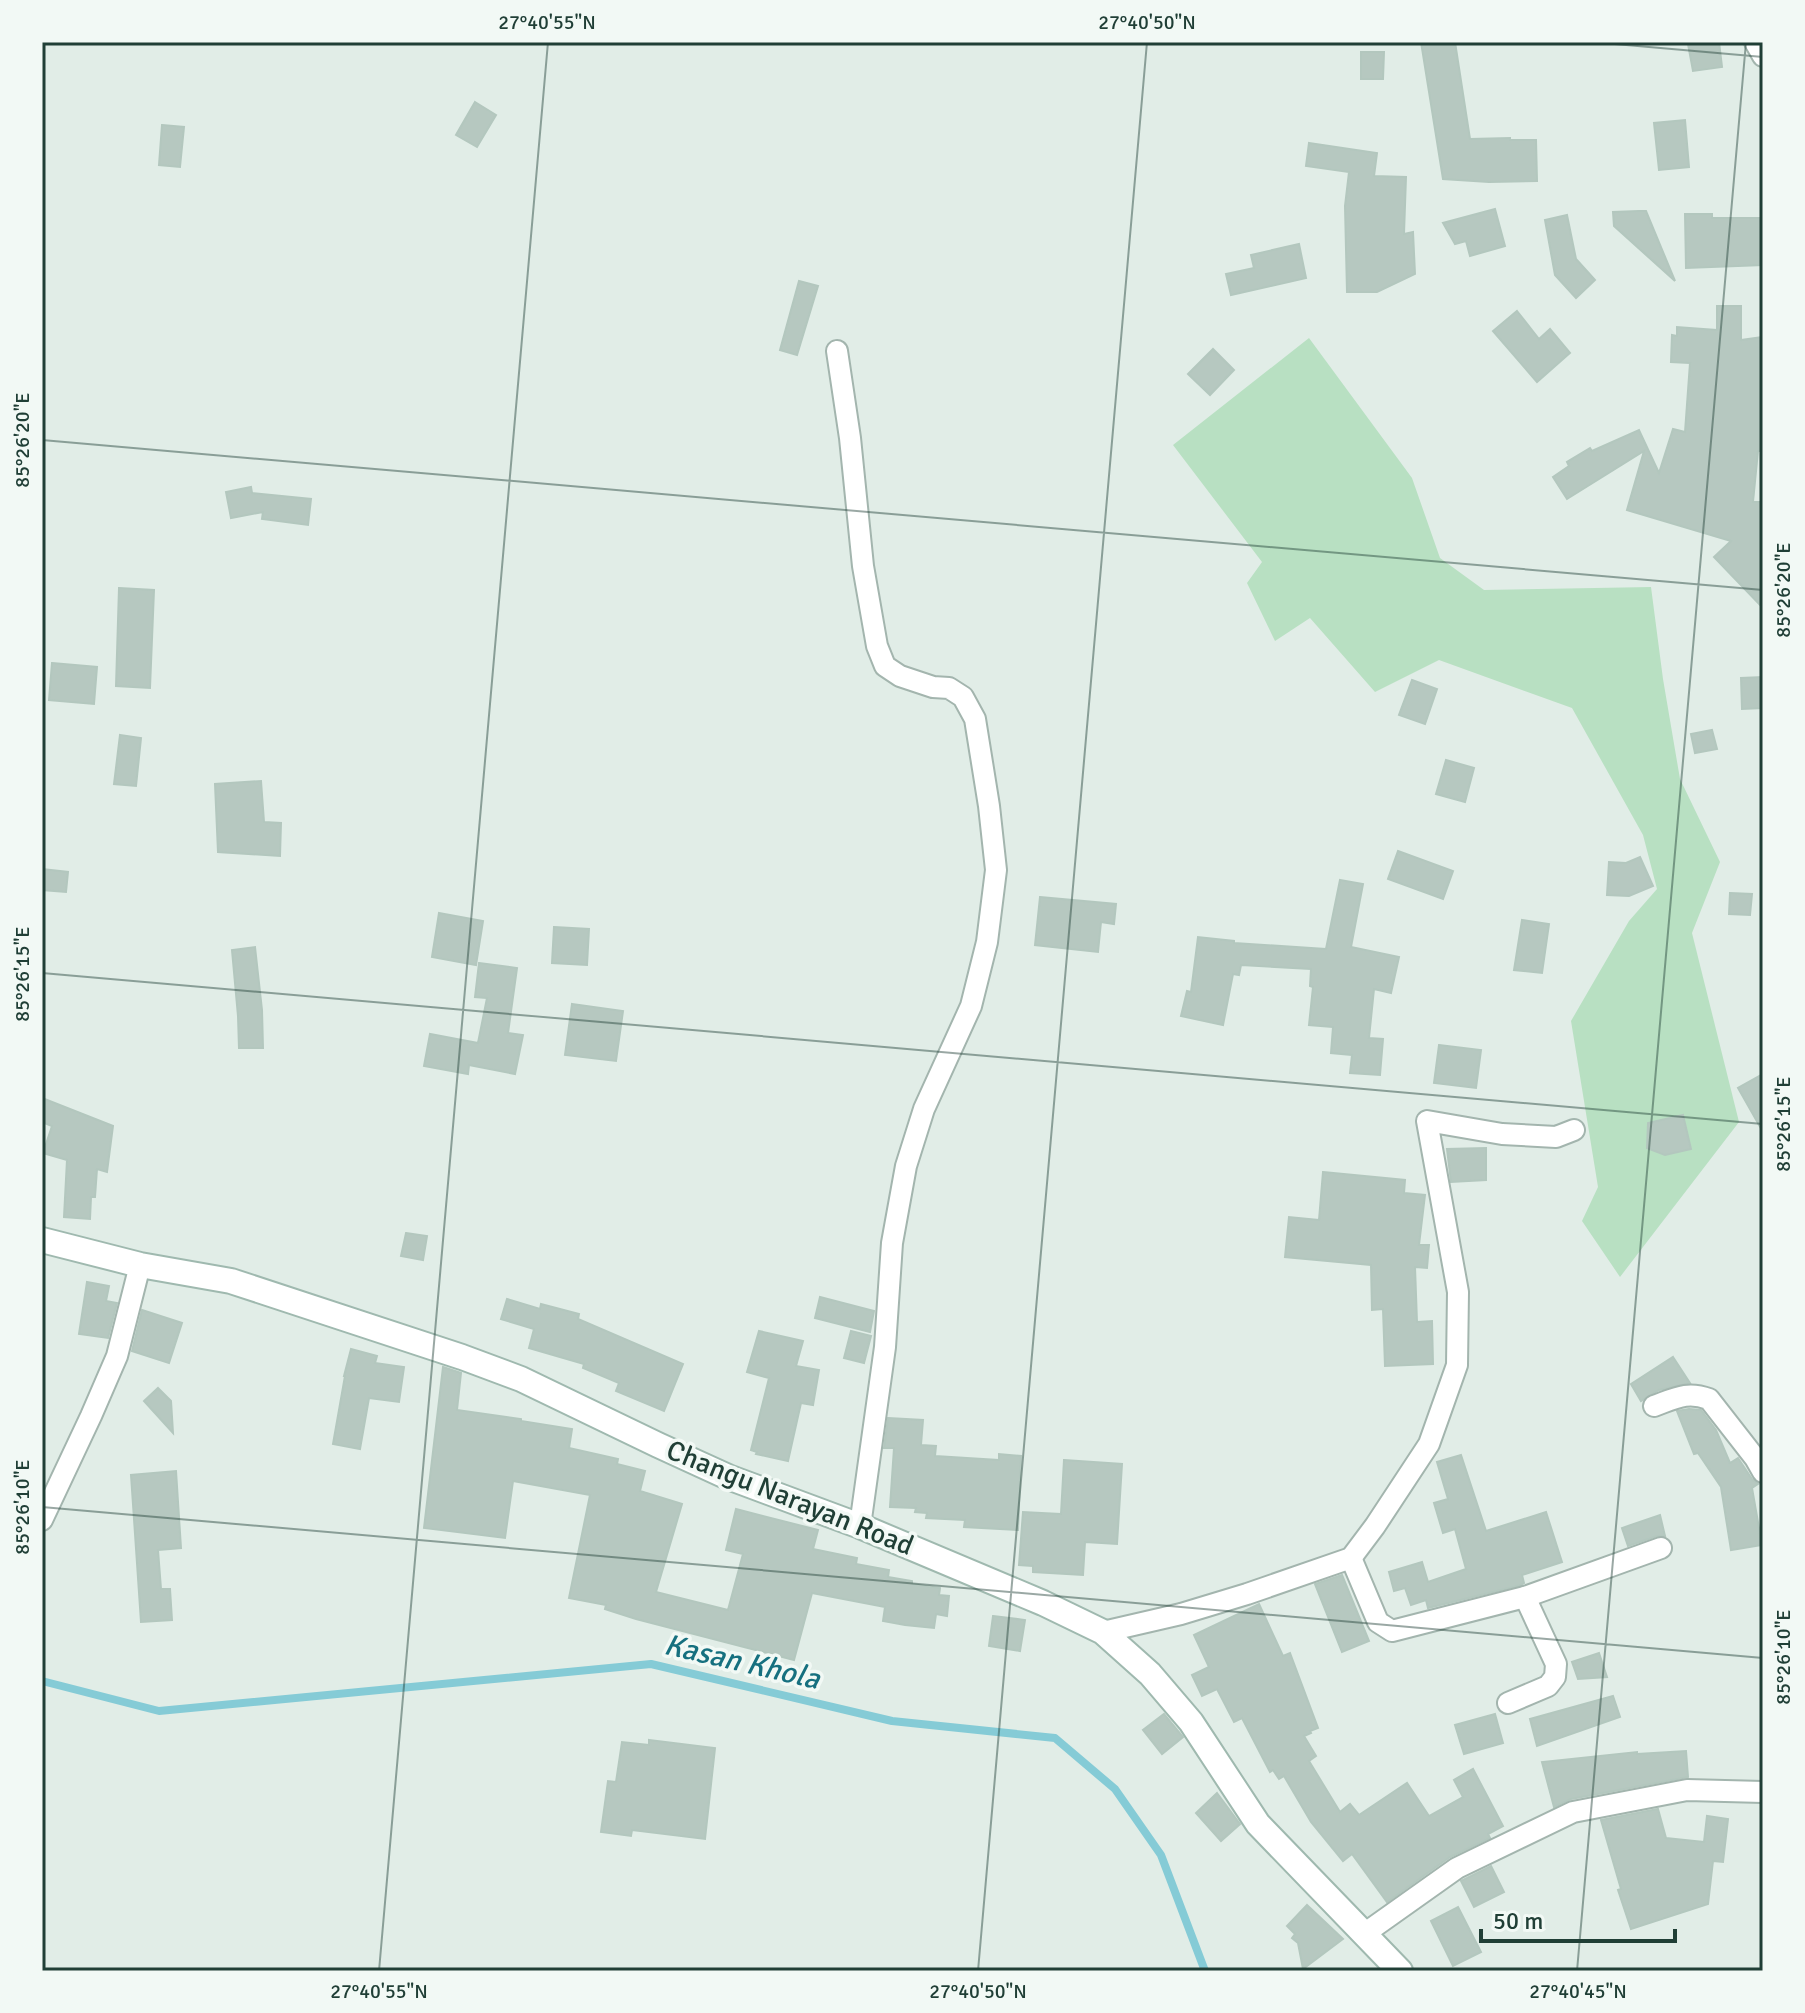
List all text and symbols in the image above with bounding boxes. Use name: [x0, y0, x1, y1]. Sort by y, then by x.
text: 27°40'55"N: [498, 10, 596, 35]
text: 27°40'50"N: [1098, 10, 1196, 35]
text: 85°26'20"E: [10, 392, 35, 488]
text: 85°26'20"E: [1771, 542, 1796, 638]
text: 85°26'15"E: [10, 926, 35, 1022]
text: 85°26'15"E: [1771, 1076, 1796, 1172]
street label: Changu Narayan Road: [662, 1433, 918, 1563]
text: 85°26'10"E: [10, 1459, 35, 1555]
text: 85°26'10"E: [1771, 1609, 1796, 1705]
water label: Kasan Khola: [661, 1626, 824, 1698]
scale bar: [1481, 1893, 1675, 1943]
text: 50 m: [1493, 1906, 1543, 1936]
text: 27°40'55"N: [330, 1979, 428, 2004]
text: 27°40'50"N: [929, 1979, 1027, 2004]
text: 27°40'45"N: [1529, 1979, 1627, 2004]

